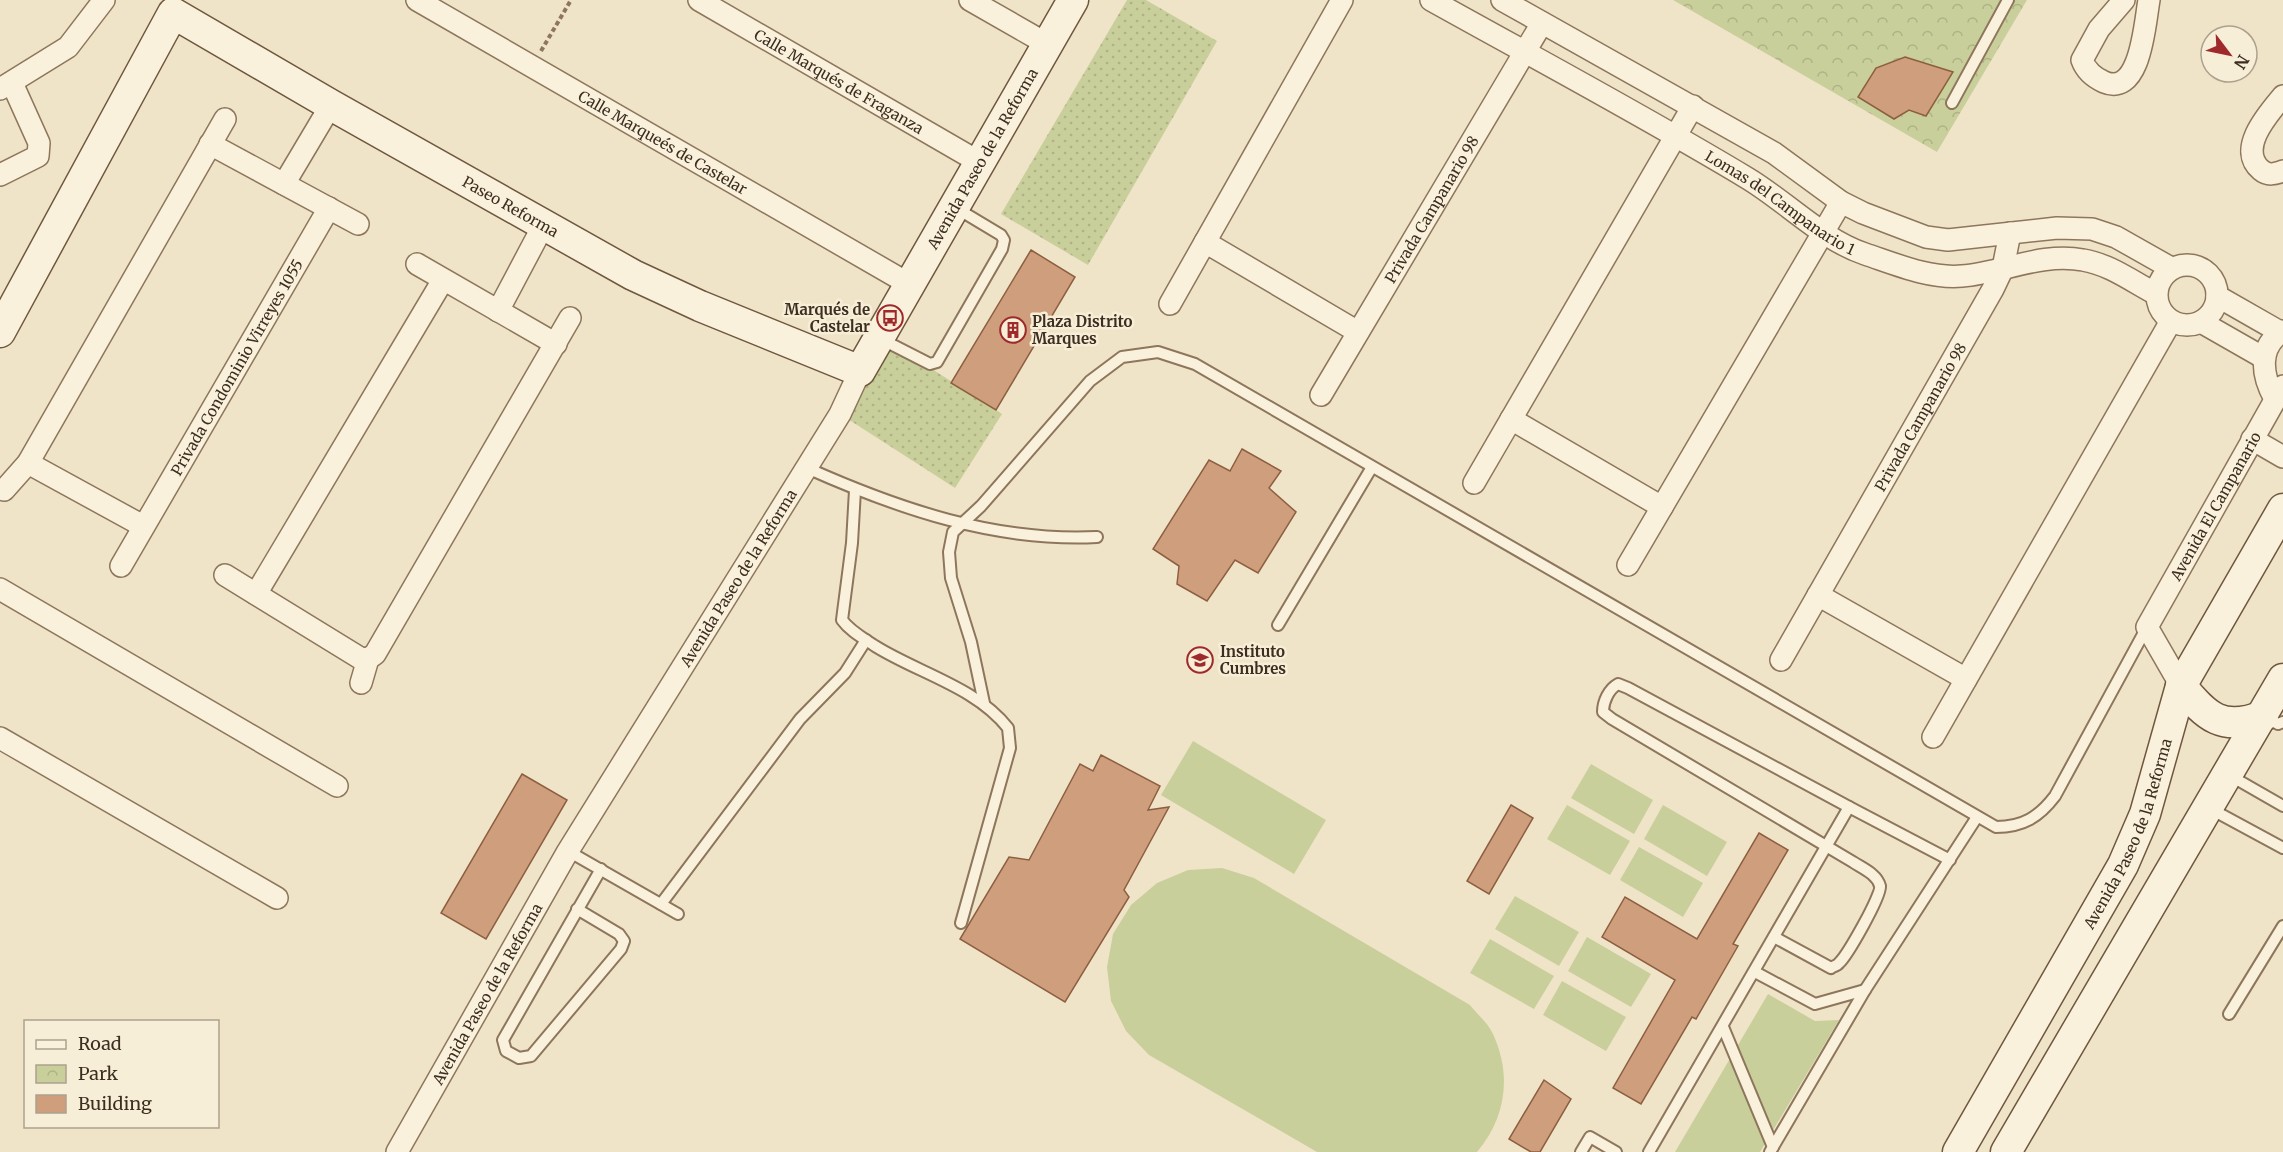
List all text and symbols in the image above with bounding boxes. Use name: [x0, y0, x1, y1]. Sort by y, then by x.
north arrow: [2199, 24, 2259, 84]
street label: Calle Marqués de Fraganza: [751, 25, 927, 138]
text: N: [2230, 51, 2254, 73]
street label: Avenida Paseo de la Reforma: [922, 64, 1042, 253]
street label: Calle Marqueés de Castelar: [575, 86, 751, 198]
street label: Privada Campanario 98: [1380, 132, 1482, 286]
street label: Lomas del Campanario 1: [1702, 146, 1858, 259]
street label: Paseo Reforma: [459, 172, 562, 241]
street label: Privada Condominio Virreyes 1055: [166, 256, 307, 479]
place label: Marqués de Castelar: [784, 300, 870, 336]
bus stop icon: Marqués de Castelar: [875, 303, 905, 333]
place label: Plaza Distrito Marques: [1032, 312, 1133, 348]
building icon: Plaza Distrito Marques: [998, 315, 1028, 345]
street label: Privada Campanario 98: [1870, 339, 1970, 495]
street label: Avenida El Campanario: [2165, 428, 2265, 585]
street label: Avenida Paseo de la Reforma: [675, 485, 800, 671]
place label: Instituto Cumbres: [1220, 642, 1286, 678]
school or university icon: Instituto Cumbres: [1185, 645, 1215, 675]
street label: Avenida Paseo de la Reforma: [2078, 736, 2175, 933]
street label: Avenida Paseo de la Reforma: [427, 900, 546, 1089]
legend: [24, 1020, 219, 1128]
text: Road: [78, 1032, 122, 1055]
text: Park: [78, 1062, 119, 1085]
text: Building: [78, 1092, 152, 1115]

